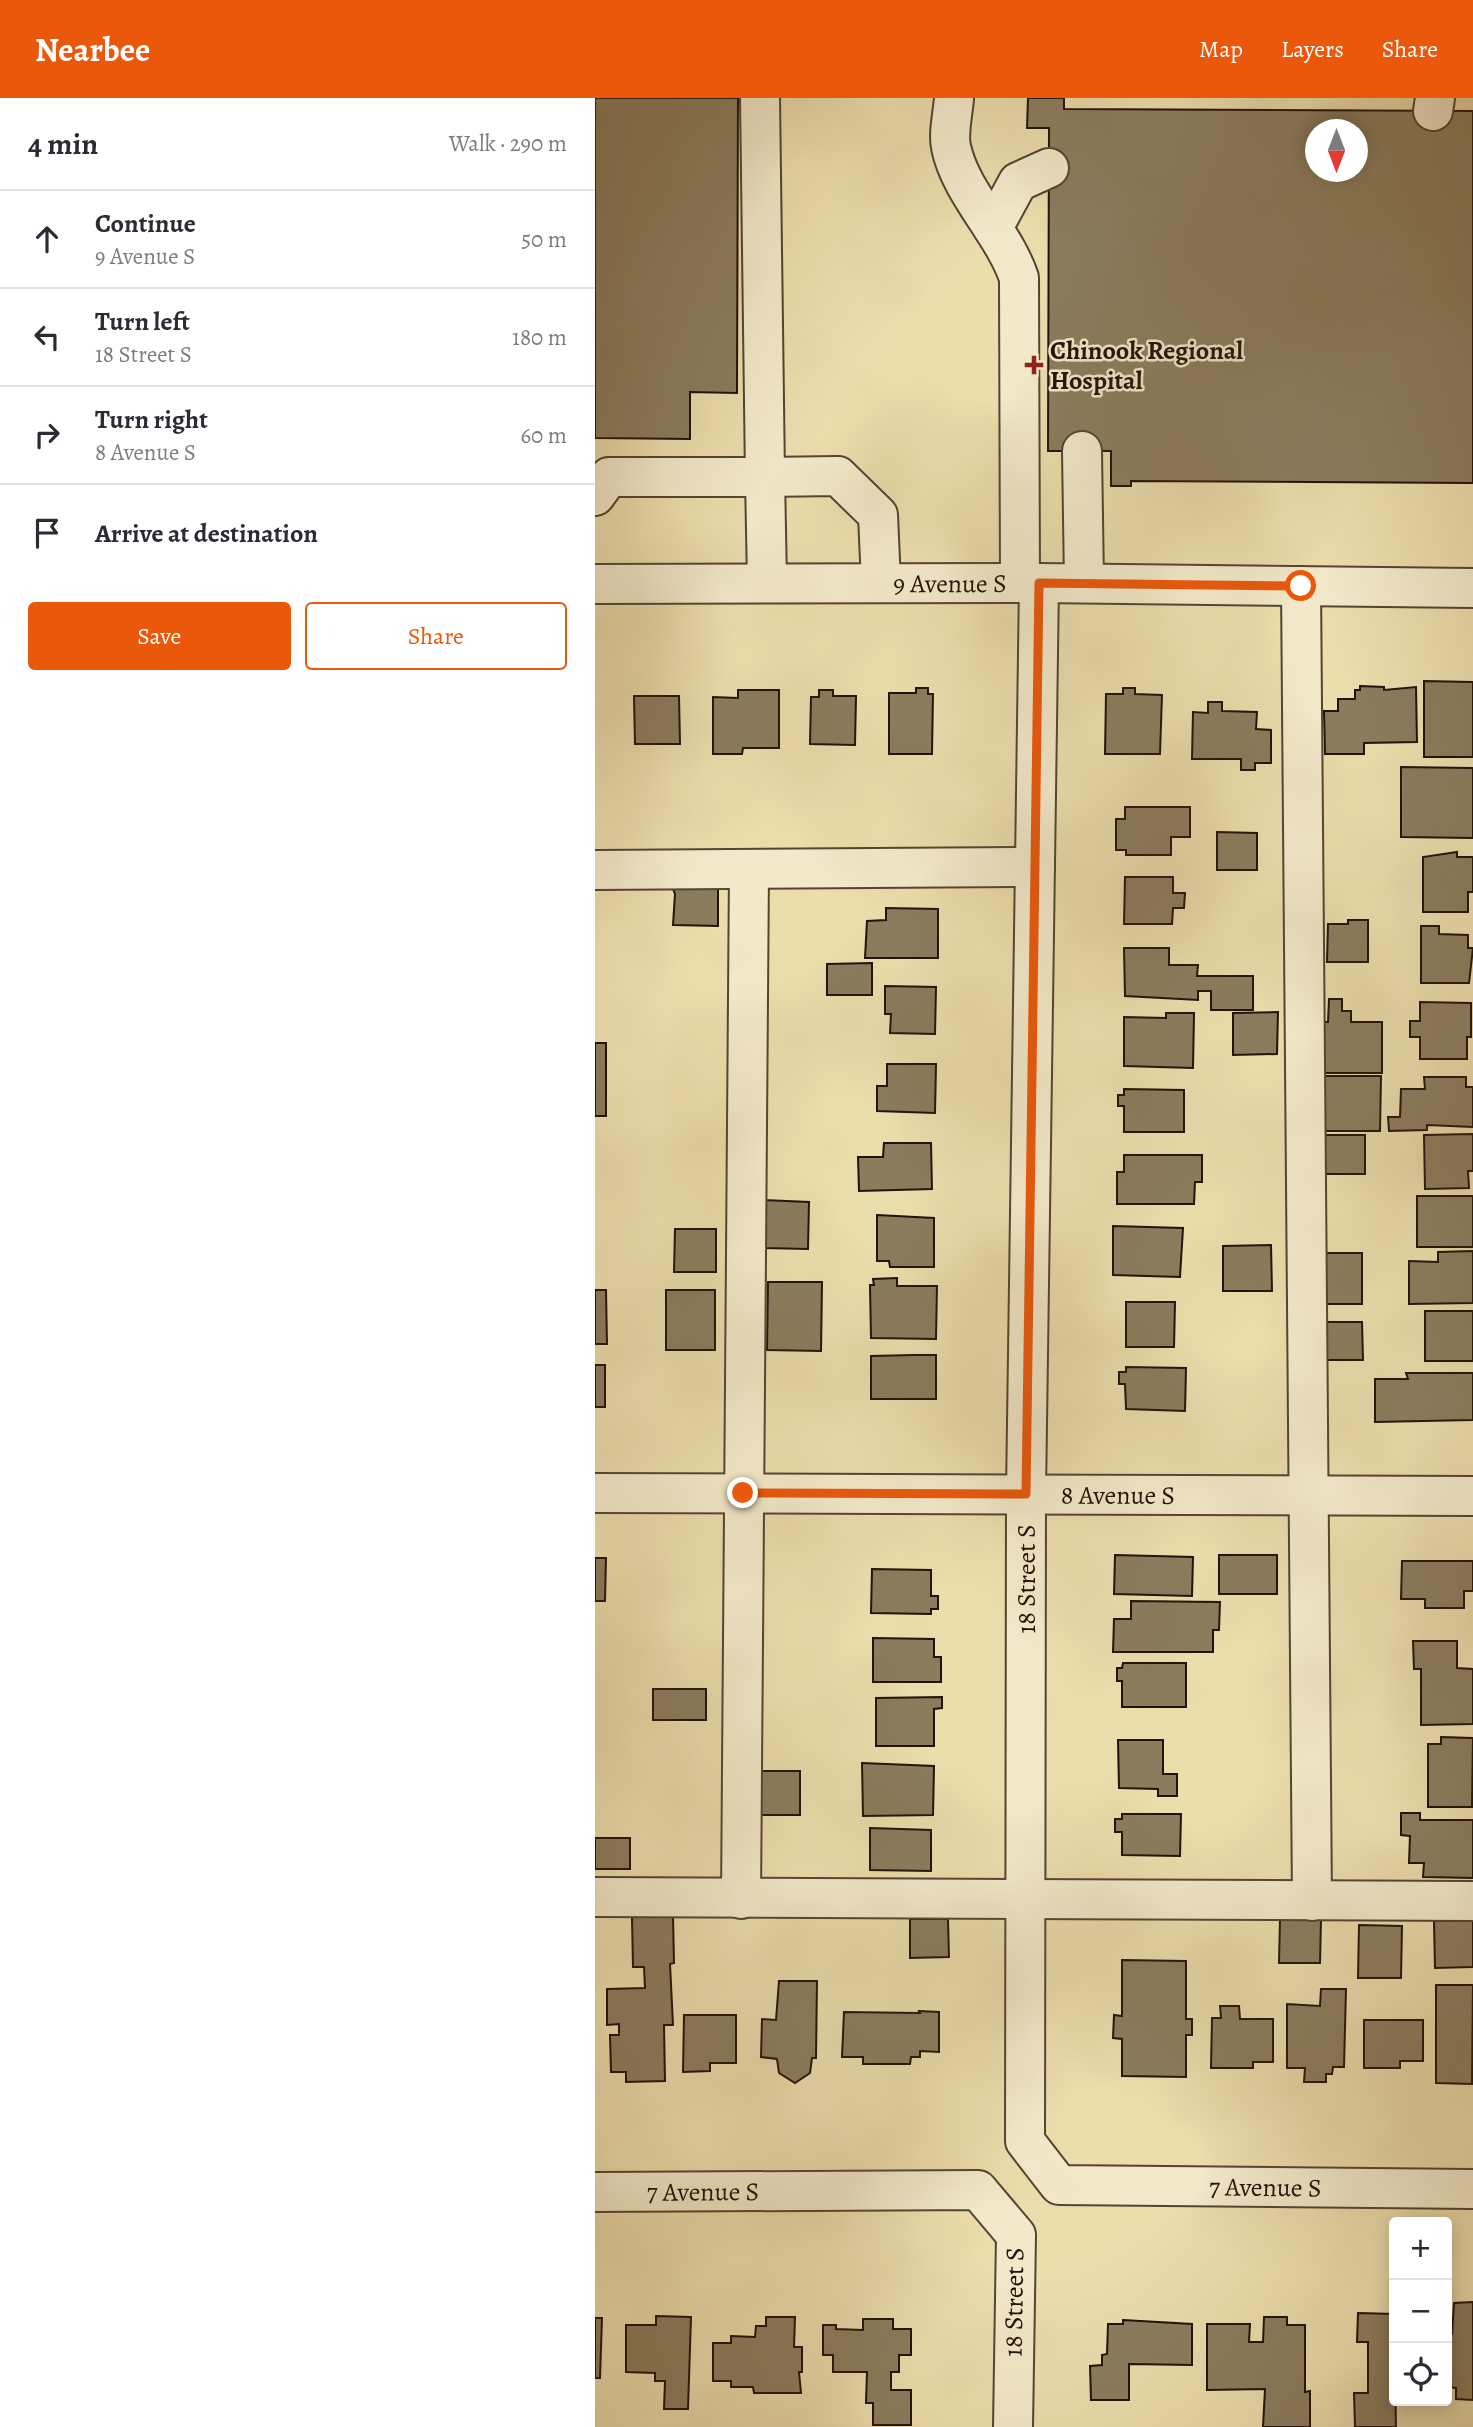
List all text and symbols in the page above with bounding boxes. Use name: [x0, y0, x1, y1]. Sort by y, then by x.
text: Nearbee: [35, 27, 150, 72]
text: Map: [1199, 33, 1243, 65]
text: Layers: [1281, 33, 1344, 65]
text: Share: [1382, 33, 1438, 65]
north arrow: [1305, 119, 1368, 182]
text: 4 min: [28, 124, 98, 164]
text: Walk · 290 m: [449, 128, 567, 159]
text: Continue: [95, 206, 196, 241]
icon: ahead: [28, 220, 66, 258]
text: 50 m: [521, 224, 567, 255]
text: 9 Avenue S: [95, 241, 195, 272]
text: Turn left: [95, 304, 190, 339]
icon: left: [28, 318, 66, 356]
text: 180 m: [512, 322, 567, 353]
place label: Chinook Regional Hospital: [1050, 333, 1243, 398]
text: 18 Street S: [95, 339, 192, 370]
marker: Chinook Regional Hospital: [1024, 355, 1044, 375]
text: Turn right: [95, 402, 208, 437]
icon: right: [28, 416, 66, 454]
text: 60 m: [520, 420, 567, 451]
text: 8 Avenue S: [95, 437, 196, 468]
icon: arrive: [28, 514, 66, 552]
text: Arrive at destination: [95, 516, 318, 551]
street label: 9 Avenue S: [893, 566, 1007, 601]
route start: [1285, 570, 1316, 601]
button: Save: [28, 602, 291, 670]
button: Share: [305, 602, 567, 670]
route end: [727, 1477, 758, 1508]
street label: 8 Avenue S: [1061, 1477, 1175, 1512]
street label: 18 Street S: [1009, 1524, 1044, 1634]
street label: 7 Avenue S: [1209, 2169, 1322, 2205]
street label: 7 Avenue S: [647, 2174, 759, 2209]
map controls: [1389, 2217, 1452, 2406]
button: +: [1389, 2217, 1452, 2280]
street label: 18 Street S: [996, 2247, 1032, 2357]
button: −: [1389, 2280, 1452, 2343]
button: locate: [1389, 2343, 1452, 2406]

